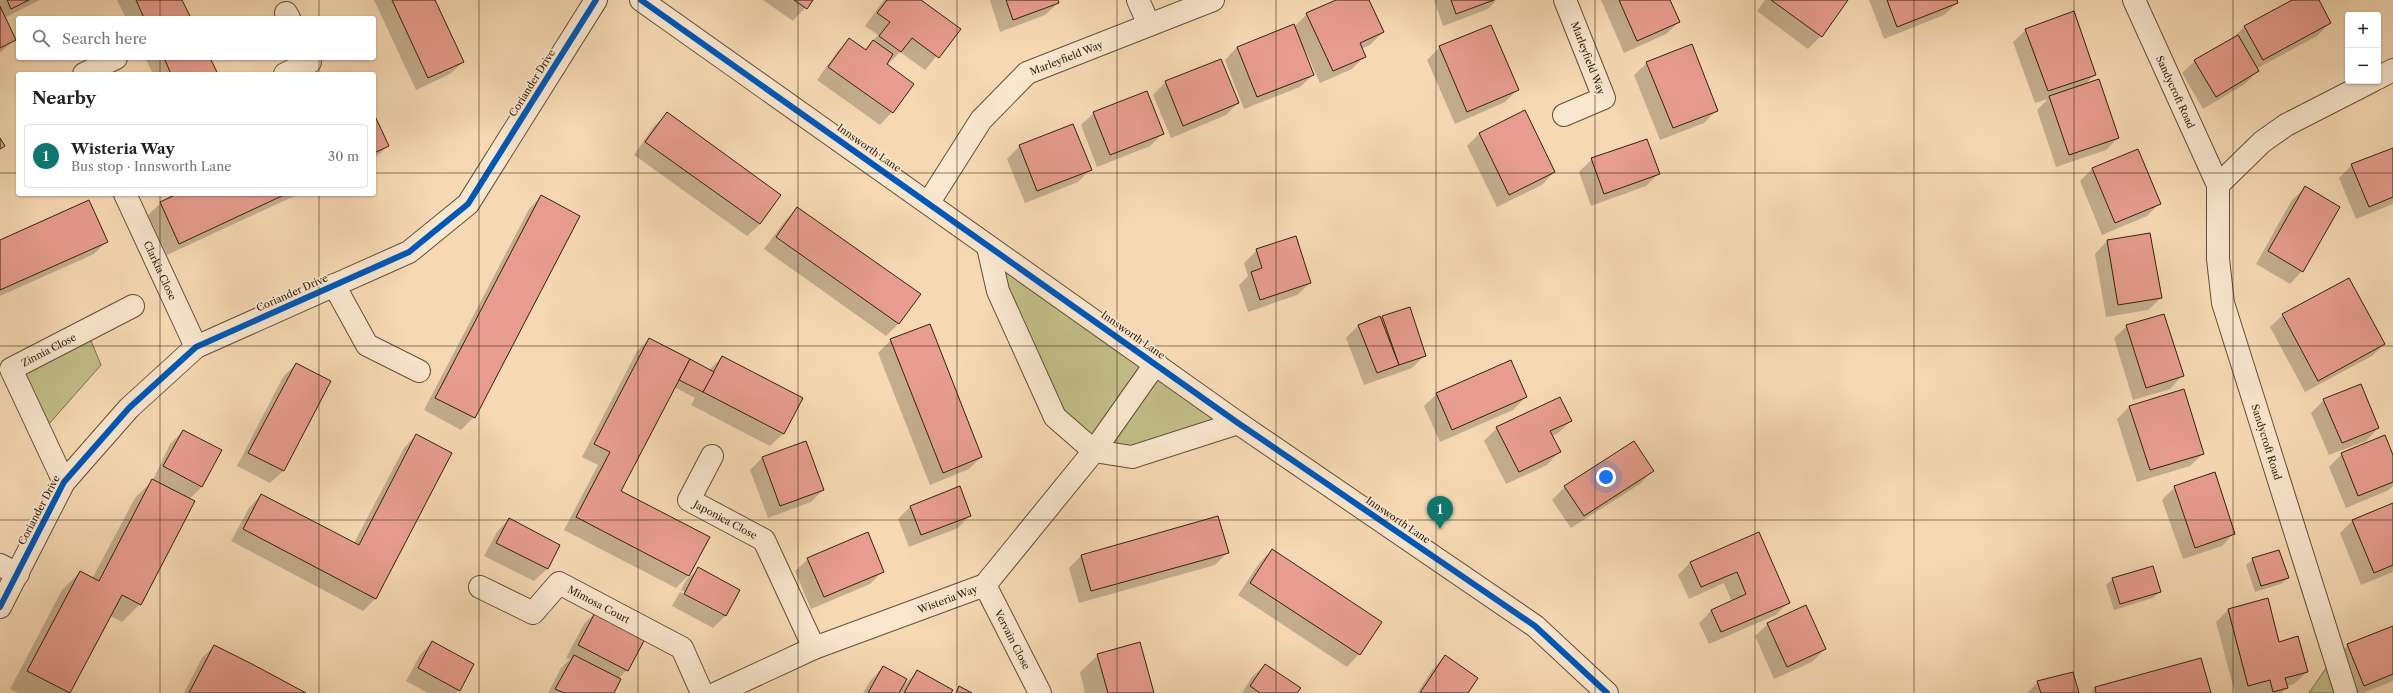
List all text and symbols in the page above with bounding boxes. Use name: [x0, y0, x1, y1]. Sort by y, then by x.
map controls: [2345, 12, 2381, 84]
button: +: [2345, 12, 2381, 48]
search box: [16, 16, 376, 60]
street label: Marleyfield Way: [1568, 20, 1608, 97]
icon: search: [30, 27, 52, 49]
text: Search here: [62, 29, 147, 48]
street label: Marleyfield Way: [1028, 37, 1105, 78]
street label: Coriander Drive: [506, 47, 558, 119]
button: −: [2345, 48, 2381, 84]
street label: Sandycroft Road: [2154, 53, 2198, 130]
text: Nearby: [32, 88, 96, 108]
street label: Innsworth Lane: [835, 121, 904, 175]
text: Wisteria Way: [71, 139, 175, 158]
text: 1: [43, 148, 49, 164]
text: 30 m: [328, 148, 359, 164]
text: Bus stop · Innsworth Lane: [71, 158, 232, 174]
street label: Clarkia Close: [141, 239, 180, 302]
street label: Coriander Drive: [254, 271, 330, 315]
street label: Innsworth Lane: [1099, 308, 1168, 362]
street label: Zinnia Close: [19, 330, 78, 369]
street label: Sandycroft Road: [2249, 402, 2285, 481]
your location: [1596, 467, 1616, 487]
street label: Coriander Drive: [15, 473, 63, 547]
street label: Innsworth Lane: [1363, 494, 1433, 547]
street label: Japonica Close: [690, 496, 760, 542]
pin: 1: [1427, 496, 1453, 529]
street label: Mimosa Court: [566, 582, 633, 626]
street label: Wisteria Way: [915, 582, 979, 616]
street label: Vervain Close: [992, 606, 1033, 672]

